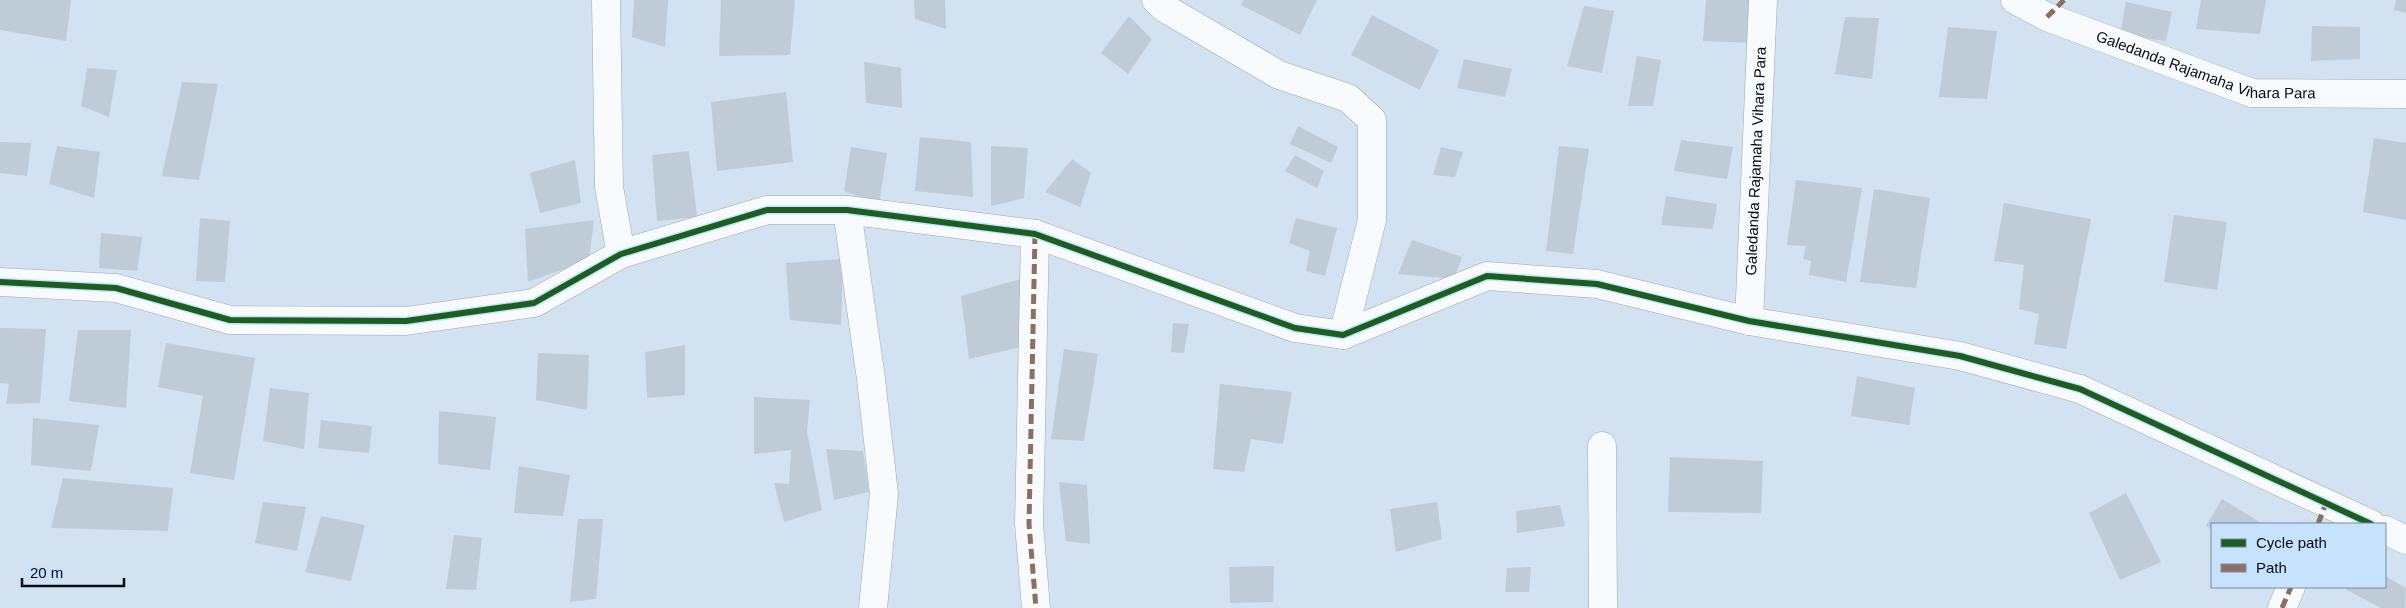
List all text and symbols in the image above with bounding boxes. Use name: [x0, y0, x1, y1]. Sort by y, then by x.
street label: Galedanda Rajamaha Vihara Para: [2094, 27, 2316, 101]
street label: Galedanda Rajamaha Vihara Para: [1742, 46, 1769, 276]
legend: [2211, 523, 2386, 588]
text: Cycle path: [2256, 534, 2327, 551]
scale bar: [22, 556, 125, 588]
text: Path: [2256, 559, 2287, 576]
text: 20 m: [30, 564, 63, 581]

